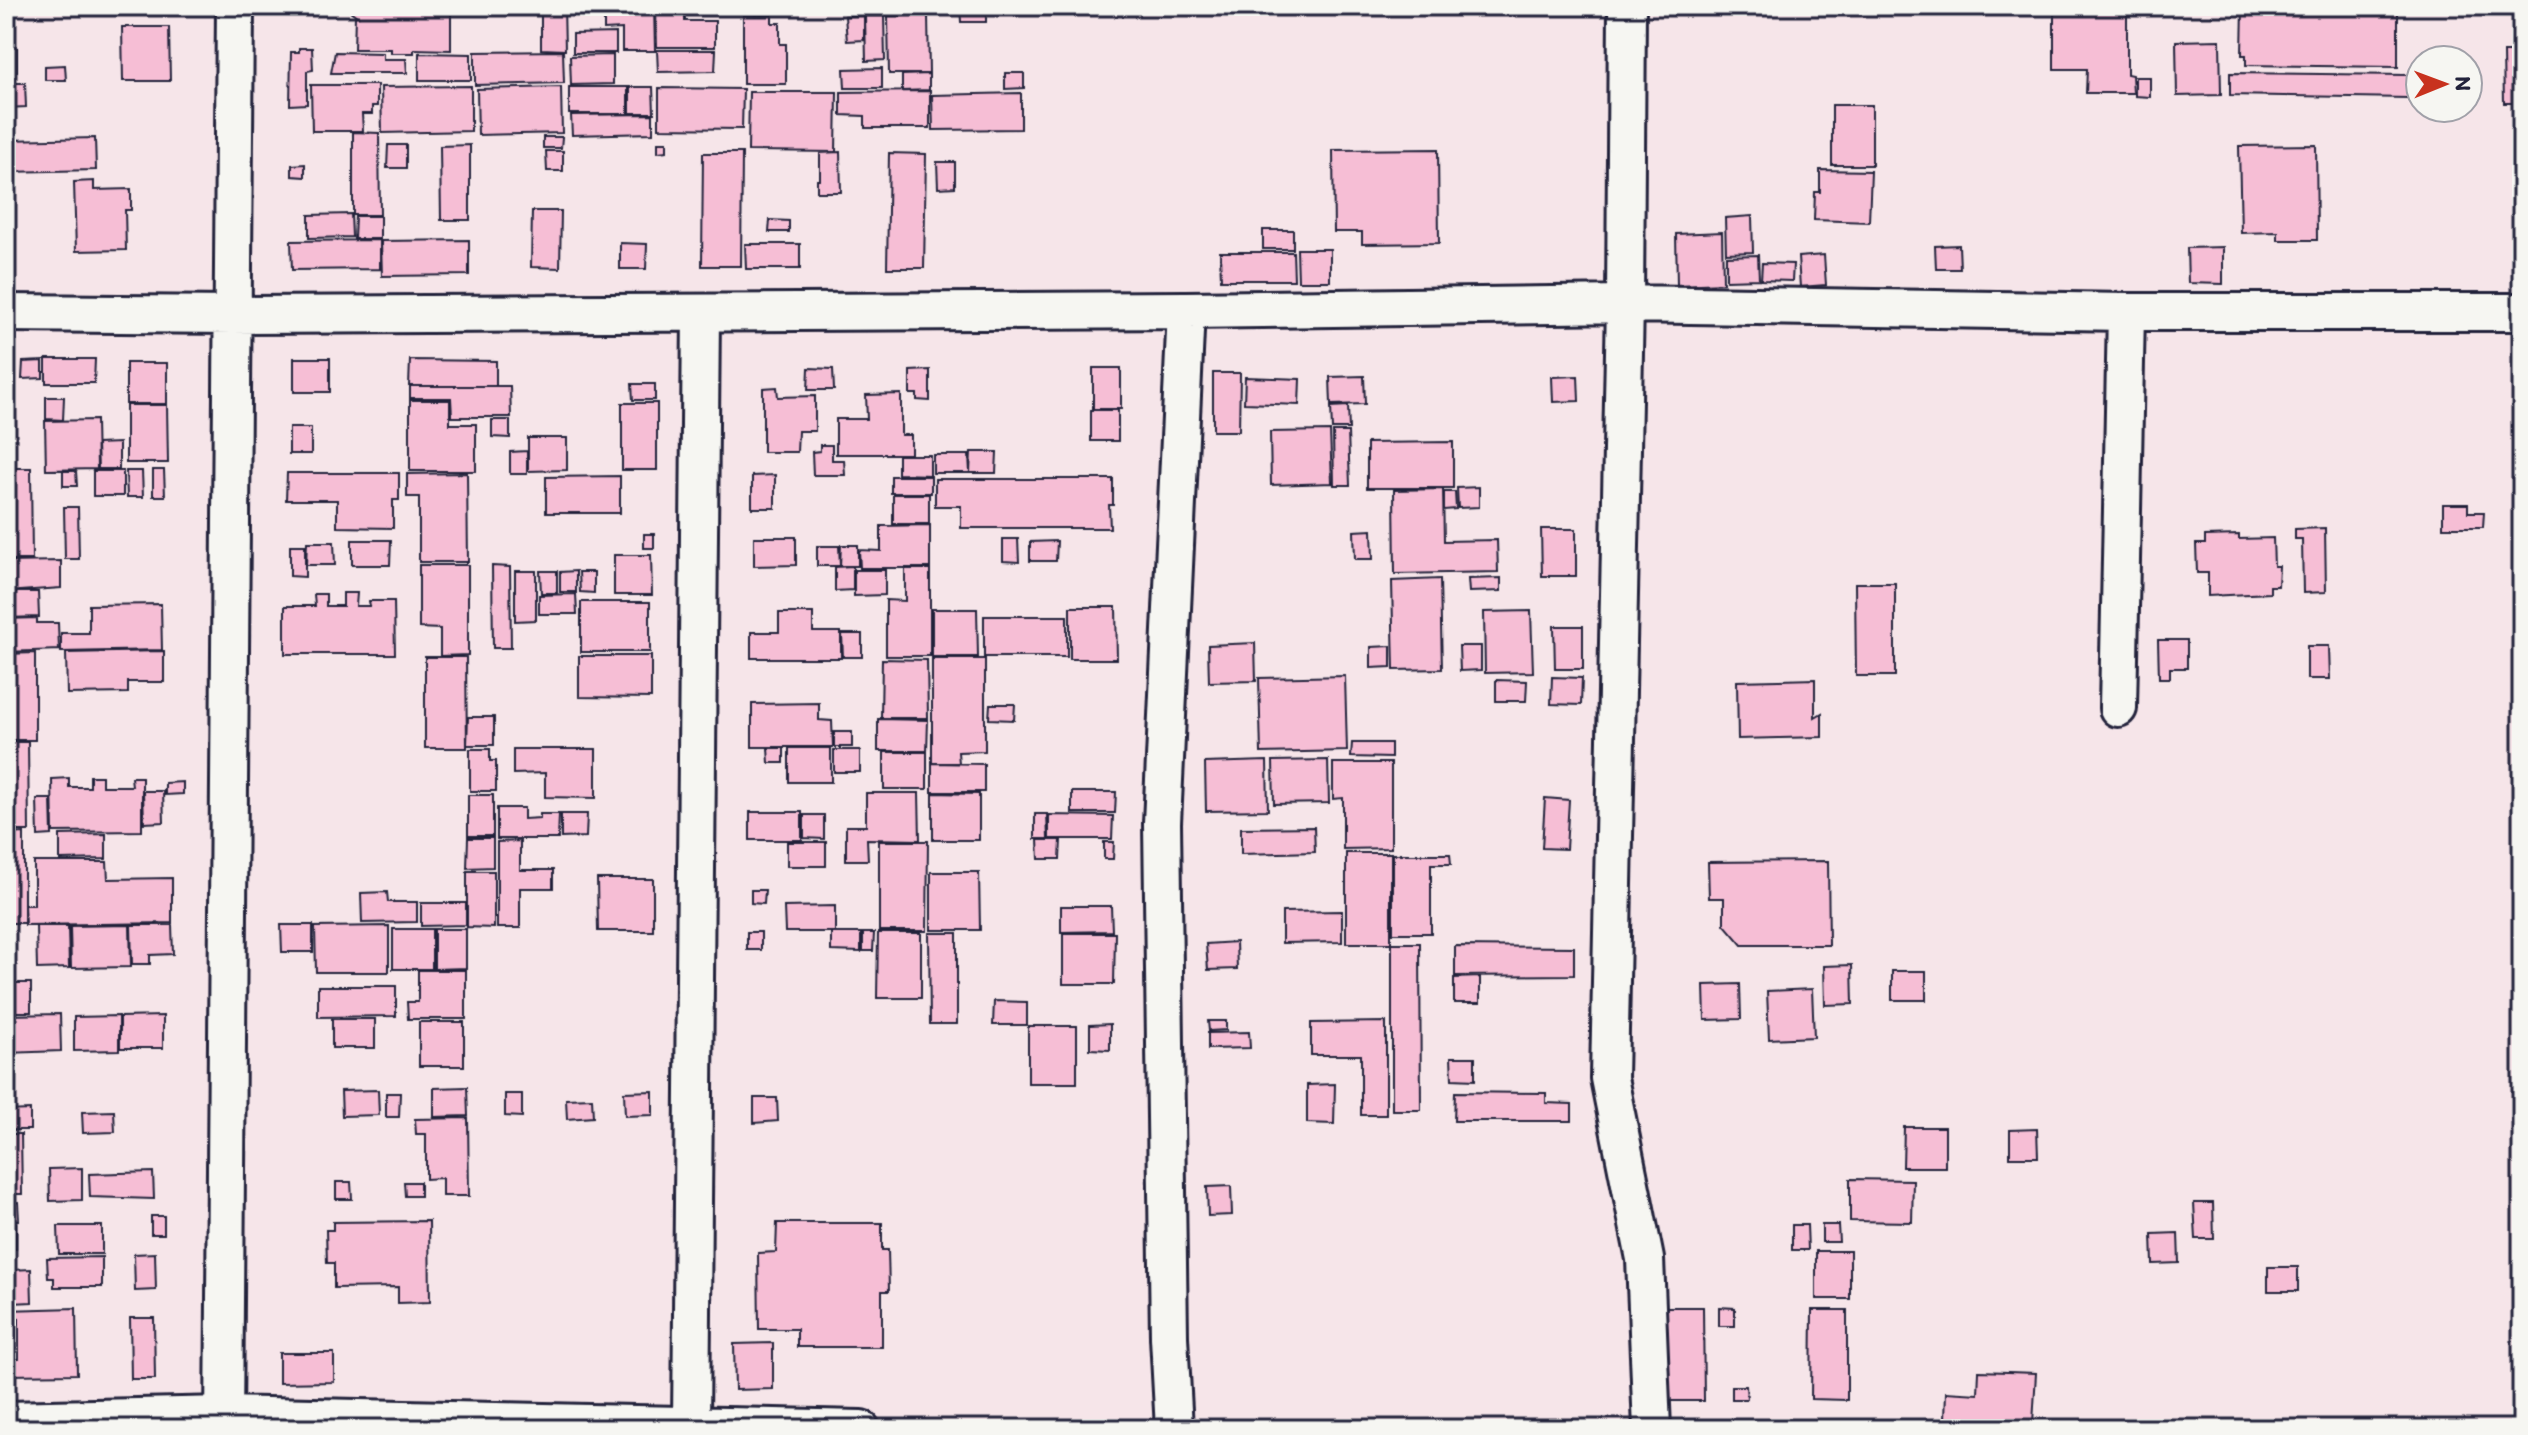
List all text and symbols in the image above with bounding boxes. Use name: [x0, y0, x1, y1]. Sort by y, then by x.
north arrow: [2404, 44, 2484, 124]
text: N: [2450, 76, 2477, 91]

